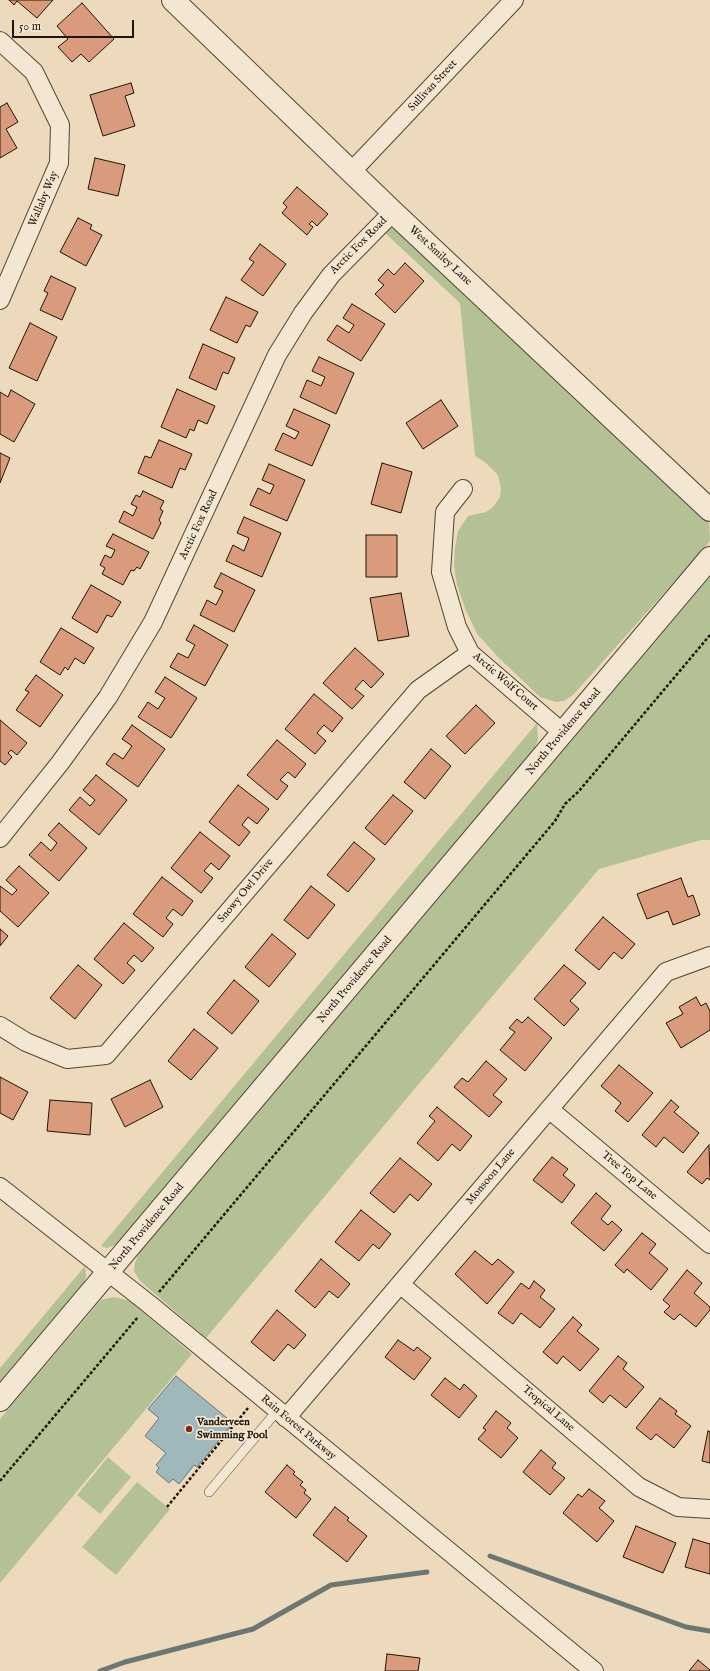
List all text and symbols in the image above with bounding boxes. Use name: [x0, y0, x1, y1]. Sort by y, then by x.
scale bar: [14, 12, 136, 38]
text: 50 m: [19, 19, 41, 34]
street label: Sullivan Street: [406, 58, 460, 114]
street label: Wallaby Way: [26, 169, 62, 229]
street label: Arctic Fox Road: [328, 215, 390, 277]
street label: West Smiley Lane: [406, 223, 474, 289]
street label: Arctic Fox Road: [177, 488, 221, 562]
street label: Arctic Wolf Court: [470, 650, 540, 714]
street label: North Providence Road: [524, 686, 604, 778]
street label: Snowy Owl Drive: [215, 856, 277, 926]
street label: North Providence Road: [315, 934, 395, 1026]
street label: Monsoon Lane: [464, 1146, 518, 1208]
street label: Tree Top Lane: [599, 1149, 659, 1203]
street label: North Providence Road: [107, 1181, 187, 1273]
street label: Tropical Lane: [519, 1383, 577, 1435]
street label: Rain Forest Parkway: [258, 1393, 338, 1463]
place label: Vanderveen Swimming Pool: [197, 1416, 268, 1442]
marker: Vanderveen Swimming Pool: [184, 1424, 194, 1434]

